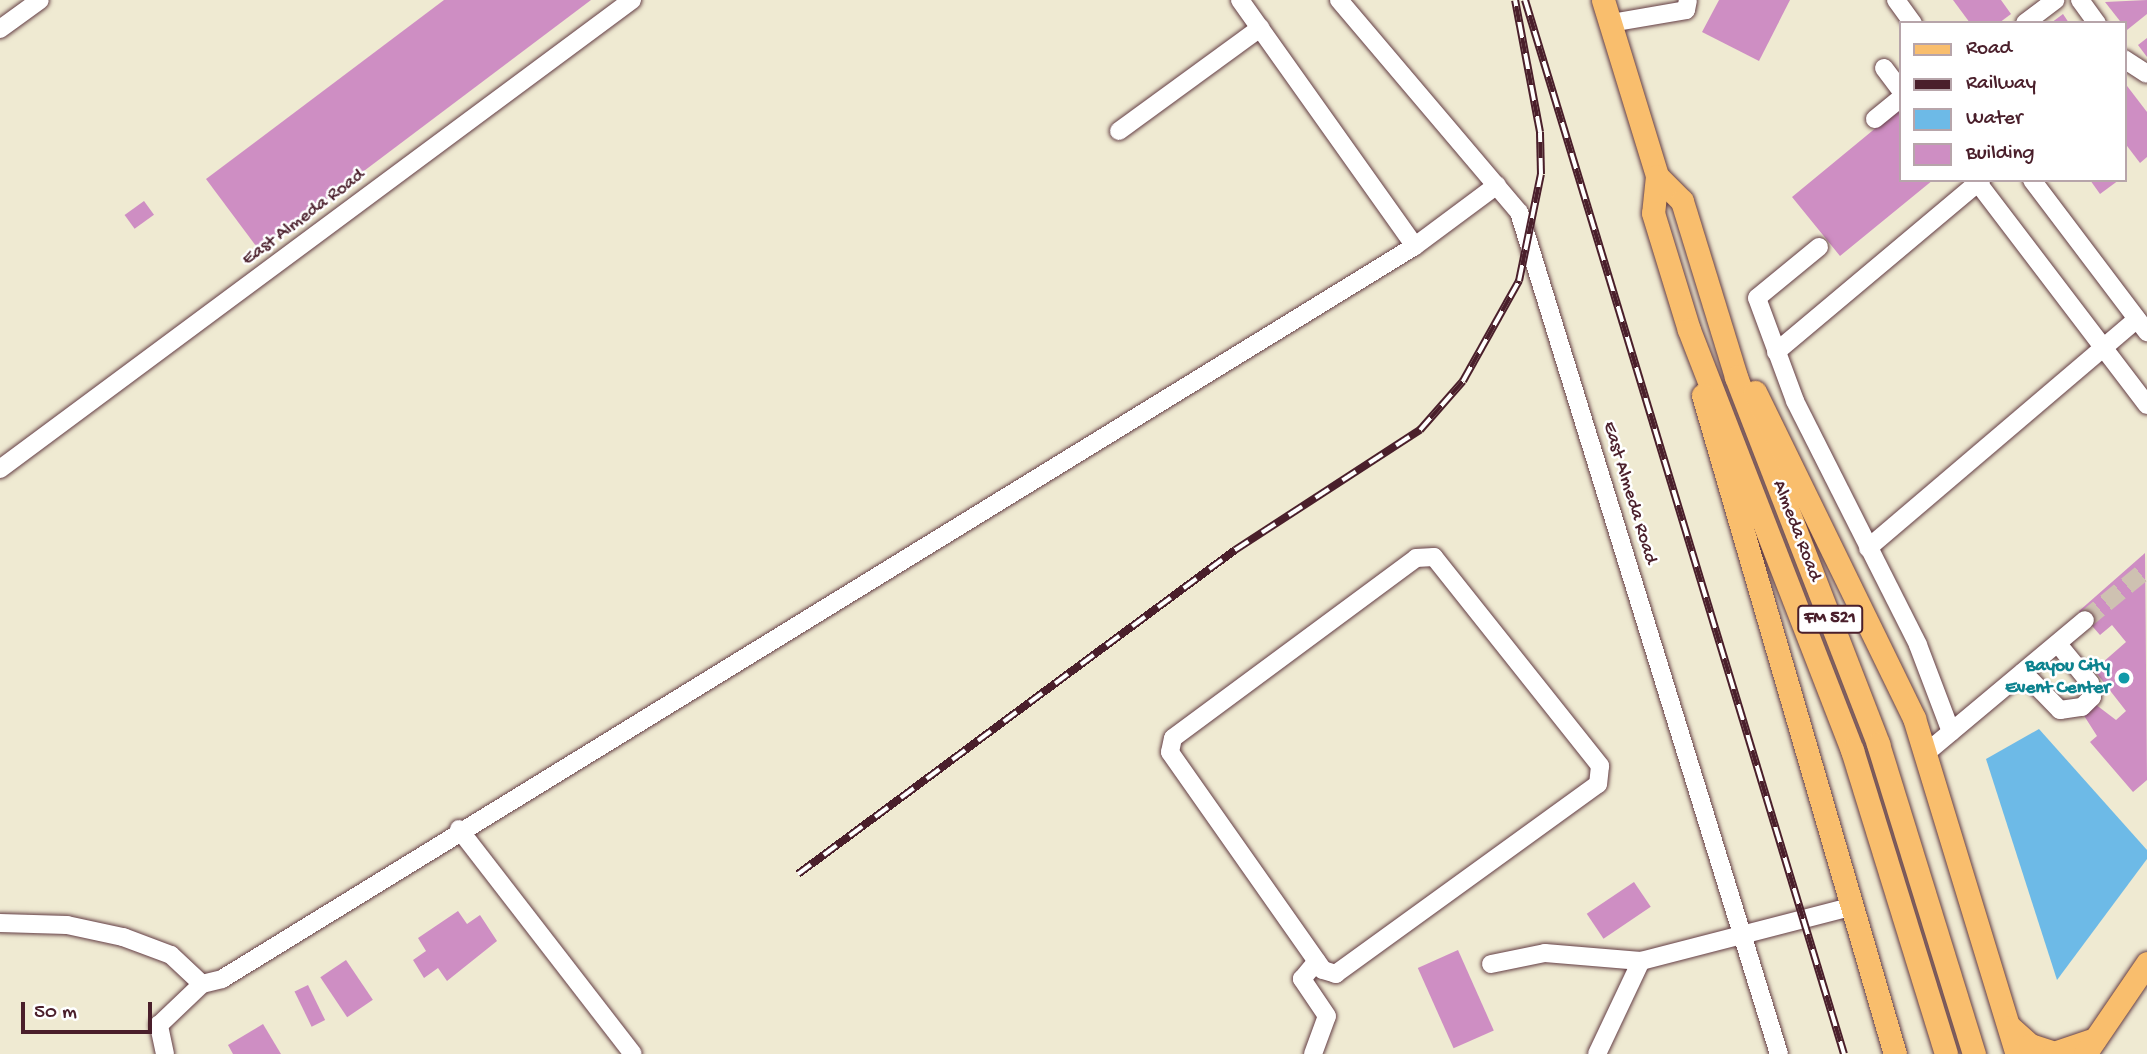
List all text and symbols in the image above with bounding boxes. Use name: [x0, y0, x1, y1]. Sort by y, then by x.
legend: [1898, 21, 2126, 182]
text: Road: [1966, 37, 2012, 62]
text: Railway: [1966, 72, 2036, 97]
text: Water: [1966, 107, 2022, 132]
text: Building: [1966, 142, 2035, 167]
street label: East Almeda Road: [238, 164, 370, 272]
street label: East Almeda Road: [1596, 419, 1662, 567]
street label: Almeda Road: [1766, 477, 1826, 585]
road number: FM 521: [1797, 604, 1863, 634]
place label: Bayou City Event Center: [2005, 656, 2110, 700]
marker: Bayou City Event Center: [2116, 670, 2132, 686]
scale bar: [24, 988, 156, 1032]
text: 50 m: [34, 1001, 77, 1026]

